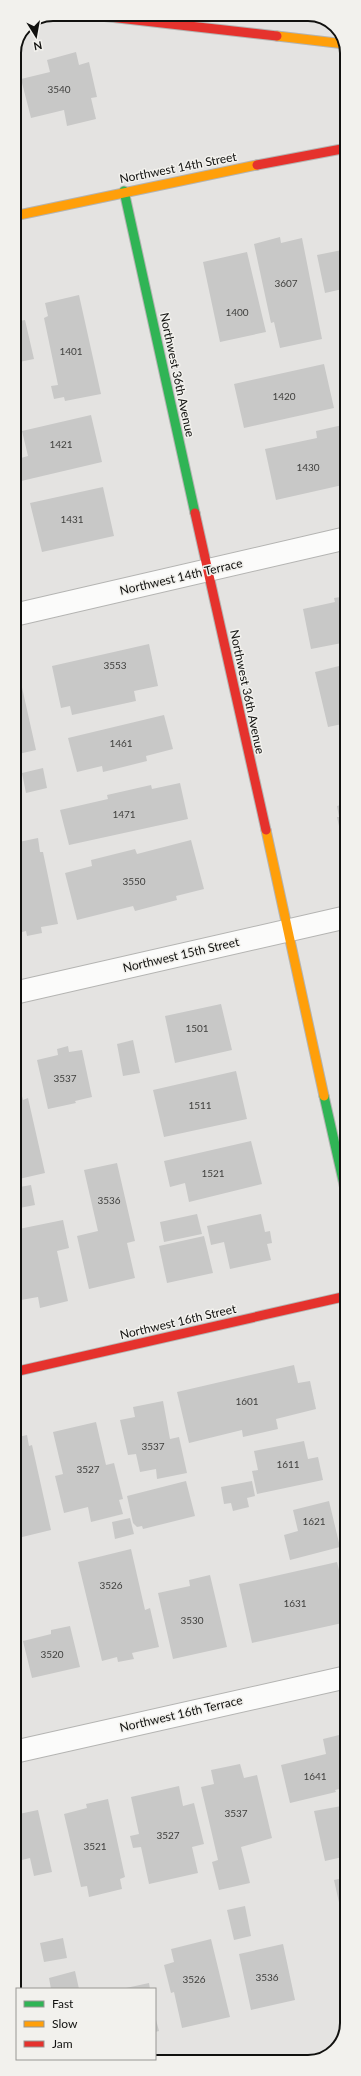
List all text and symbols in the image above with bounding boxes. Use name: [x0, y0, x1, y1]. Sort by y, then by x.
north arrow: [16, 16, 56, 56]
text: N: [33, 39, 43, 53]
house number: 3540: [47, 83, 71, 95]
street label: Northwest 14th Street: [118, 149, 238, 186]
house number: 3607: [274, 277, 298, 289]
house number: 1400: [225, 306, 249, 318]
street label: Northwest 36th Avenue: [157, 311, 198, 438]
house number: 1401: [59, 345, 83, 357]
house number: 1420: [272, 390, 296, 402]
house number: 1421: [49, 438, 73, 450]
house number: 1430: [296, 461, 320, 473]
house number: 1431: [60, 513, 84, 525]
street label: Northwest 14th Terrace: [118, 555, 244, 598]
street label: Northwest 36th Avenue: [227, 628, 268, 755]
house number: 3553: [103, 659, 127, 671]
house number: 1461: [109, 737, 133, 749]
house number: 1471: [112, 808, 136, 820]
house number: 3550: [122, 875, 146, 887]
street label: Northwest 15th Street: [121, 934, 241, 975]
house number: 1501: [185, 1022, 209, 1034]
house number: 3537: [53, 1072, 77, 1084]
house number: 1511: [188, 1099, 212, 1111]
house number: 1521: [201, 1167, 225, 1179]
house number: 3536: [97, 1194, 121, 1206]
street label: Northwest 16th Street: [118, 1301, 238, 1342]
house number: 1601: [235, 1395, 259, 1407]
house number: 3537: [141, 1440, 165, 1452]
house number: 1611: [276, 1458, 300, 1470]
house number: 3527: [76, 1463, 100, 1475]
house number: 1621: [302, 1515, 326, 1527]
house number: 3526: [99, 1579, 123, 1591]
house number: 1631: [283, 1597, 307, 1609]
house number: 3530: [180, 1614, 204, 1626]
house number: 3520: [40, 1648, 64, 1660]
street label: Northwest 16th Terrace: [118, 1692, 244, 1735]
house number: 1641: [303, 1770, 327, 1782]
house number: 3537: [224, 1807, 248, 1819]
house number: 3527: [156, 1829, 180, 1841]
house number: 3521: [83, 1840, 107, 1852]
house number: 3536: [255, 1971, 279, 1983]
house number: 3526: [182, 1973, 206, 1985]
legend: [16, 1988, 156, 2060]
text: Fast: [52, 1996, 74, 2011]
text: Slow: [52, 2016, 78, 2031]
text: Jam: [52, 2036, 73, 2051]

